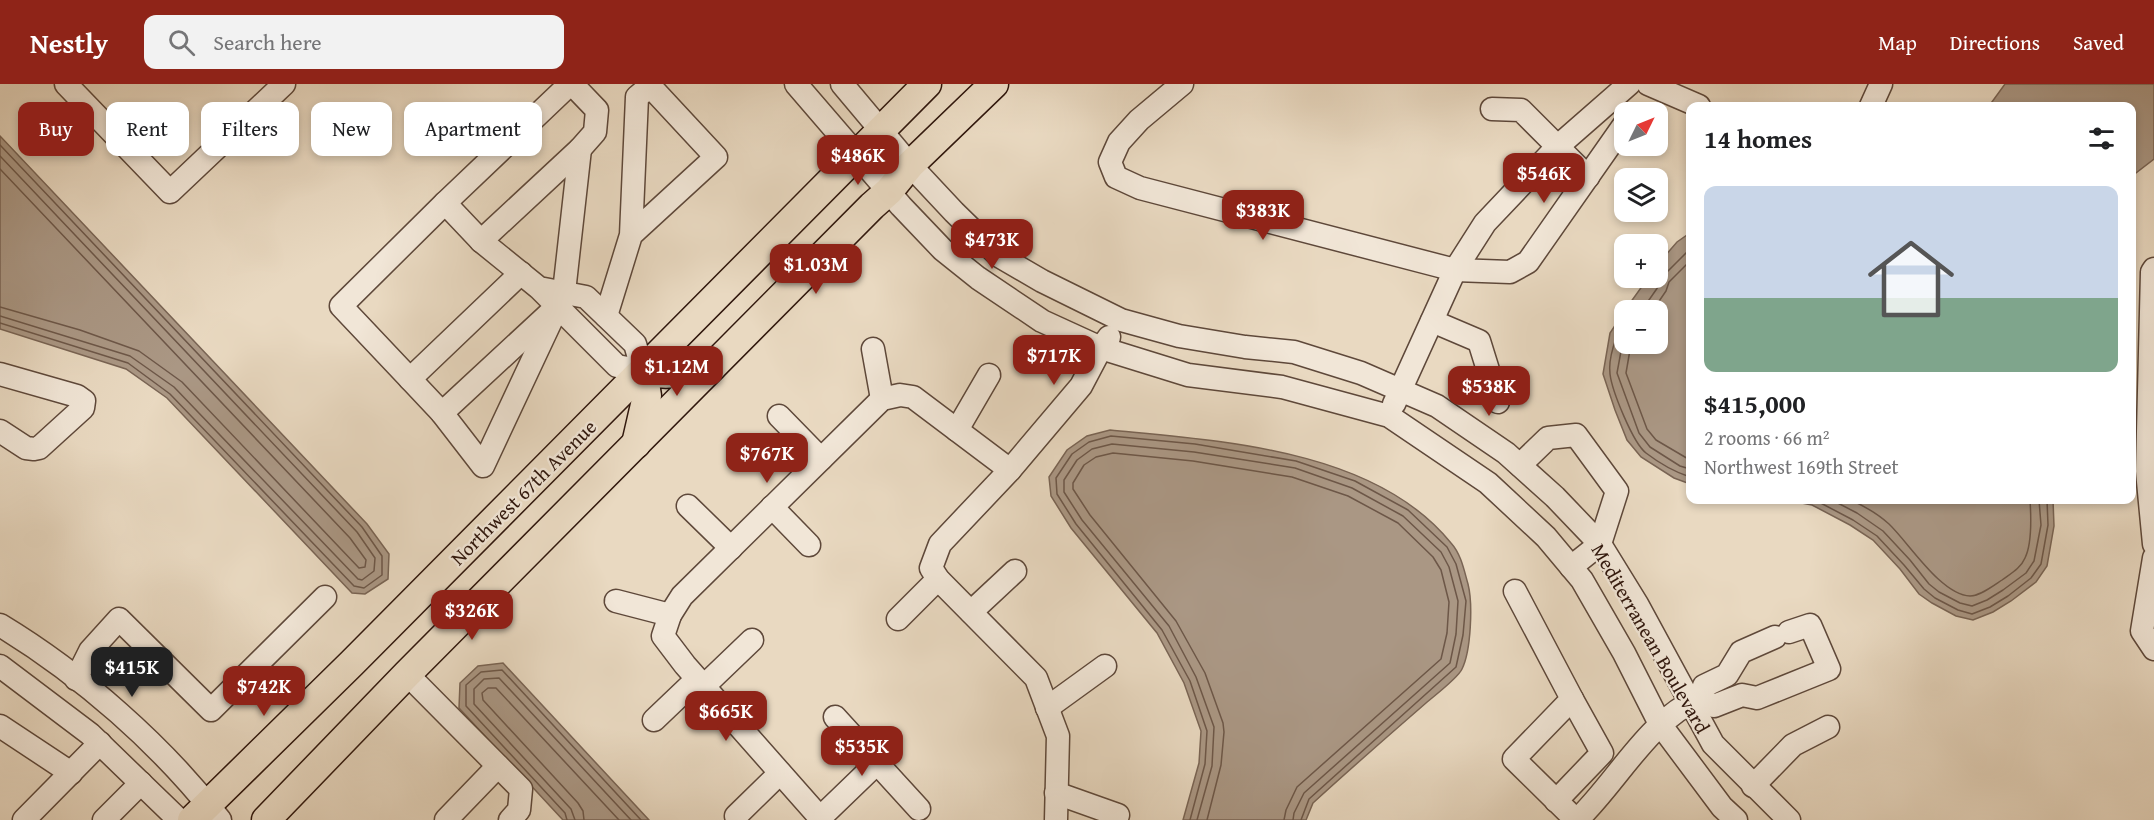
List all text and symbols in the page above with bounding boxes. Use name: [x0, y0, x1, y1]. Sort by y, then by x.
search box: [144, 15, 564, 69]
text: Nestly: [30, 22, 108, 63]
icon: search: [165, 26, 198, 59]
text: Search here: [213, 26, 322, 58]
text: Map: [1878, 27, 1917, 58]
text: Directions: [1950, 27, 2040, 58]
text: Saved: [2073, 27, 2124, 58]
chip: Buy: [18, 102, 94, 156]
chip: Rent: [106, 102, 189, 156]
chip: Filters: [201, 102, 299, 156]
chip: New: [311, 102, 392, 156]
chip: Apartment: [404, 102, 542, 156]
north arrow: [1614, 102, 1668, 156]
map controls: [1614, 102, 1668, 354]
text: 14 homes: [1704, 119, 1812, 158]
icon: filters: [2085, 122, 2118, 155]
pin: $486K: [816, 135, 900, 186]
text: $486K: [831, 140, 885, 169]
pin: $546K: [1502, 153, 1586, 204]
text: $546K: [1517, 158, 1571, 187]
button: layers: [1614, 168, 1668, 222]
pin: $383K: [1221, 190, 1305, 241]
text: $383K: [1236, 195, 1290, 224]
pin: $473K: [950, 219, 1034, 270]
text: $473K: [965, 224, 1019, 253]
icon: home: [1857, 225, 1965, 333]
button: +: [1614, 234, 1668, 288]
pin: $1.03M: [767, 244, 865, 295]
text: $1.03M: [784, 249, 848, 278]
button: −: [1614, 300, 1668, 354]
pin: $717K: [1012, 335, 1096, 386]
text: $717K: [1027, 340, 1081, 369]
pin: $1.12M: [628, 346, 726, 397]
text: $1.12M: [645, 351, 709, 380]
pin: $538K: [1447, 366, 1531, 417]
text: $538K: [1462, 371, 1516, 400]
text: $415,000: [1704, 384, 1806, 423]
street label: Northwest 67th Avenue: [444, 413, 602, 571]
text: 2 rooms · 66 m²: [1704, 423, 1830, 452]
pin: $767K: [725, 433, 809, 484]
text: $767K: [740, 438, 794, 467]
text: Northwest 169th Street: [1704, 452, 1899, 481]
street label: Mediterranean Boulevard: [1585, 538, 1717, 739]
pin: $326K: [430, 590, 514, 641]
text: $326K: [445, 595, 499, 624]
pin: $415K: [90, 647, 174, 698]
text: $415K: [105, 652, 159, 681]
pin: $742K: [222, 666, 306, 717]
text: $742K: [237, 671, 291, 700]
pin: $665K: [684, 691, 768, 742]
text: $665K: [699, 696, 753, 725]
pin: $535K: [820, 726, 904, 777]
text: $535K: [835, 731, 889, 760]

